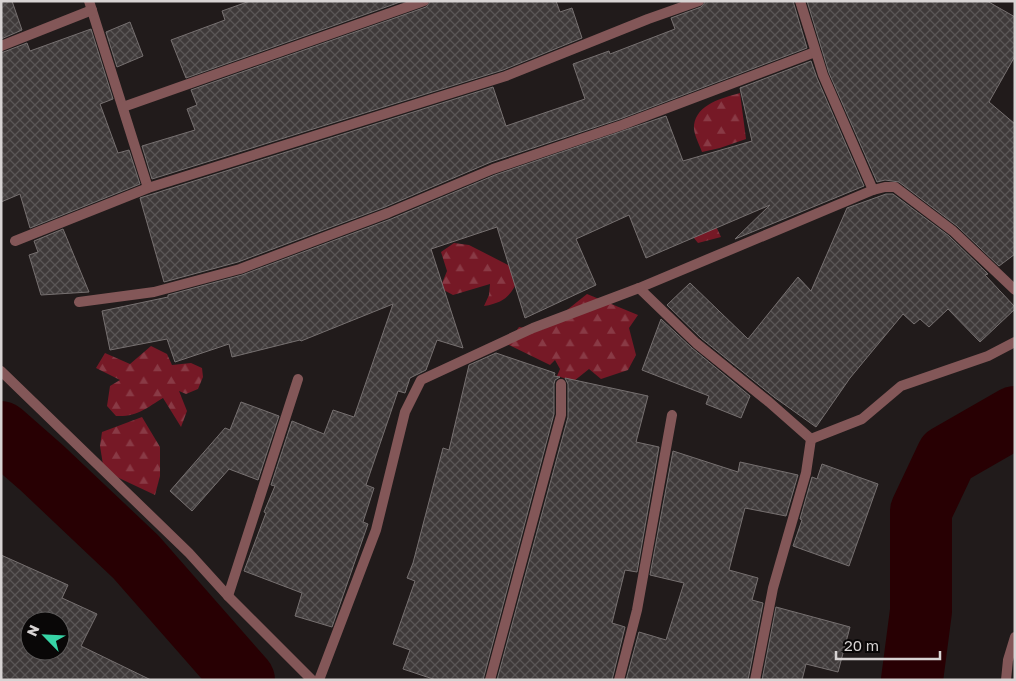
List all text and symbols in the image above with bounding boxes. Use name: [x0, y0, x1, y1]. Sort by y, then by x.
north arrow: [20, 611, 70, 661]
text: N: [23, 622, 43, 639]
scale bar: [836, 628, 940, 660]
text: 20 m: [844, 636, 879, 654]

